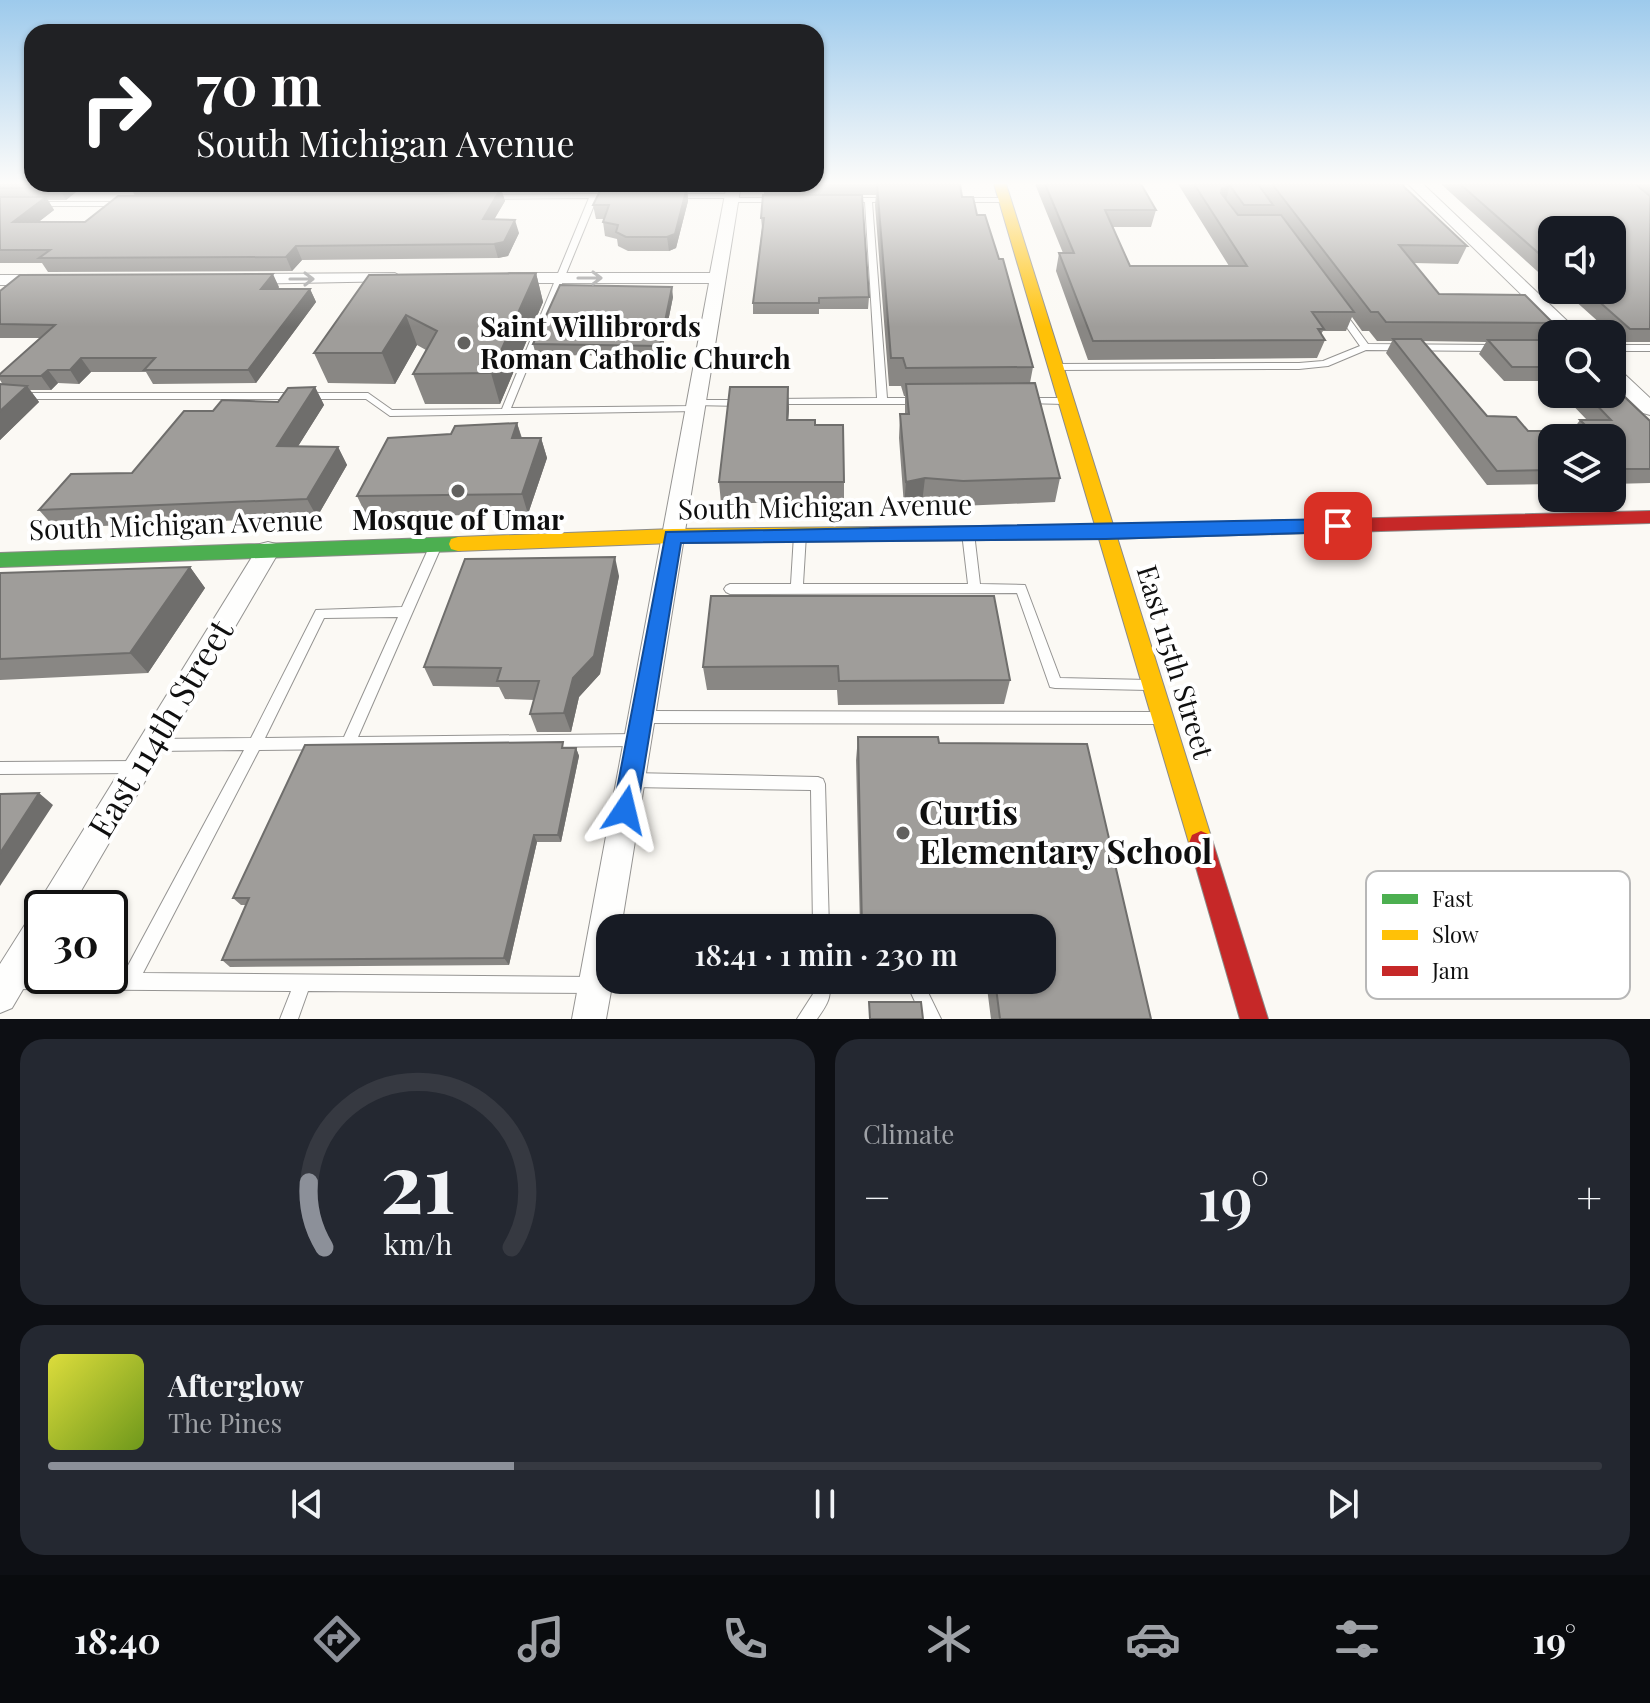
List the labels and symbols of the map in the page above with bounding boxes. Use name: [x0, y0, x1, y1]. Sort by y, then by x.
one-way arrow: [576, 270, 603, 286]
one-way arrow: [288, 271, 315, 287]
place label: Saint Willibrords Roman Catholic Church: [480, 307, 791, 376]
marker: Saint Willibrords Roman Catholic Church: [455, 334, 473, 352]
marker: Mosque of Umar: [449, 482, 467, 500]
street label: South Michigan Avenue: [677, 484, 973, 527]
pin: [1304, 492, 1372, 560]
street label: South Michigan Avenue: [28, 500, 324, 547]
place label: Mosque of Umar: [352, 500, 564, 537]
street label: East 115th Street: [1129, 560, 1224, 764]
street label: East 114th Street: [76, 610, 243, 845]
position arrow: [583, 768, 667, 852]
place label: Curtis Elementary School: [919, 788, 1212, 873]
marker: Curtis Elementary School: [894, 824, 912, 842]
legend: [1366, 871, 1630, 999]
text: Fast: [1432, 883, 1474, 913]
speed limit sign: 30: [24, 890, 128, 994]
text: Slow: [1432, 919, 1479, 949]
text: Jam: [1431, 955, 1470, 985]

